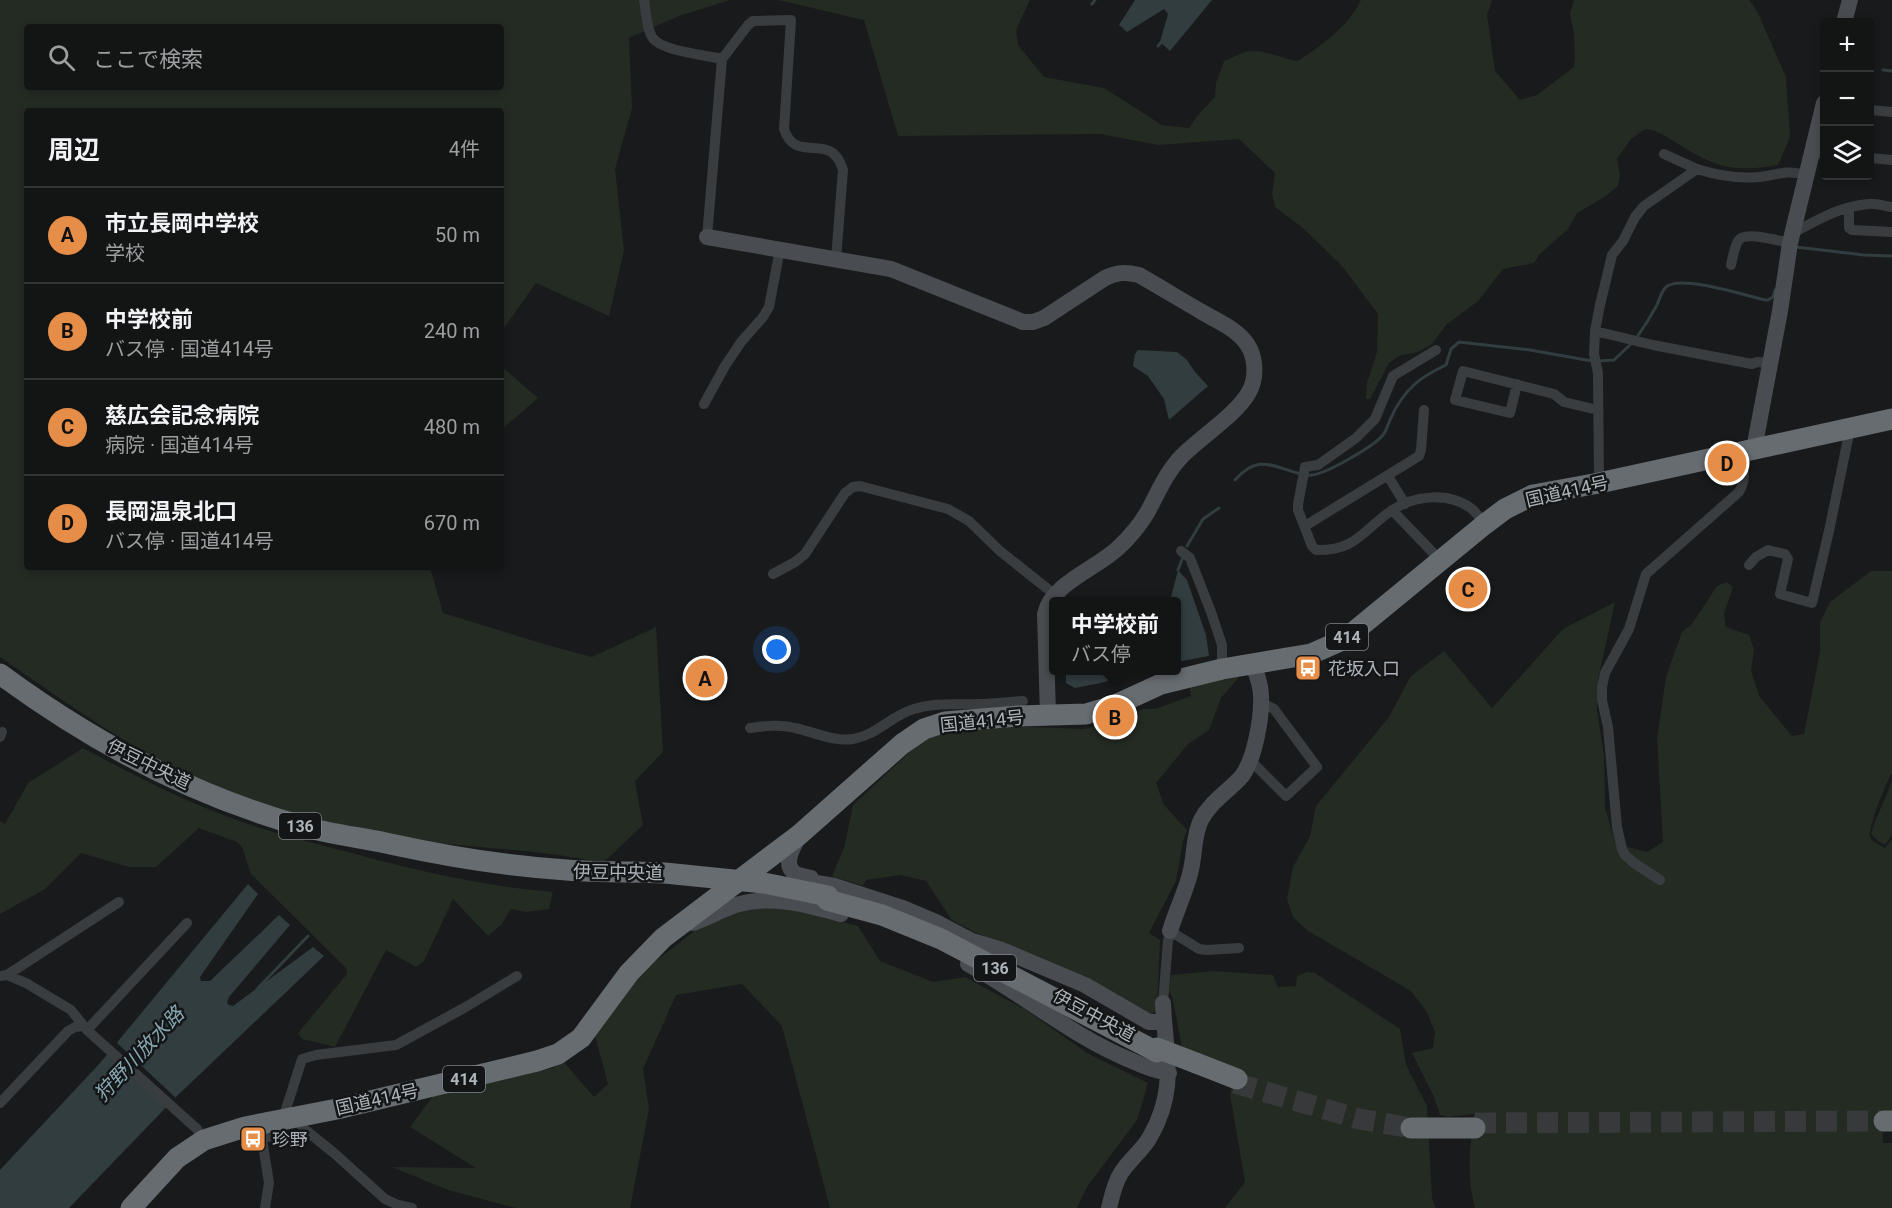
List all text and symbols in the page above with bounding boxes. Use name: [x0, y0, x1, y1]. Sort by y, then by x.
map controls: [1820, 18, 1874, 180]
button: +: [1820, 18, 1874, 72]
search box: [24, 24, 504, 90]
icon: search: [45, 41, 78, 74]
text: ここで検索: [93, 47, 203, 72]
button: −: [1820, 72, 1874, 126]
button: layers: [1820, 126, 1874, 180]
text: 周辺: [48, 135, 100, 165]
text: 4件: [449, 137, 480, 161]
text: 市立長岡中学校: [105, 211, 259, 236]
text: A: [61, 223, 74, 247]
text: 50 m: [435, 223, 480, 247]
text: 学校: [105, 241, 145, 265]
text: 中学校前: [105, 307, 193, 332]
text: B: [61, 319, 74, 343]
text: 240 m: [424, 319, 480, 343]
text: バス停 · 国道414号: [105, 337, 274, 361]
text: 慈広会記念病院: [105, 403, 259, 428]
text: C: [61, 415, 74, 439]
text: 480 m: [424, 415, 480, 439]
text: 病院 · 国道414号: [105, 433, 254, 457]
pin: D: [1708, 440, 1746, 486]
street label: 国道414号: [1524, 471, 1610, 511]
text: 長岡温泉北口: [105, 499, 237, 524]
text: D: [61, 511, 74, 535]
text: 670 m: [424, 511, 480, 535]
text: バス停 · 国道414号: [105, 529, 274, 553]
pin: C: [1448, 566, 1488, 612]
popup: [1049, 597, 1181, 675]
text: 中学校前: [1071, 612, 1159, 637]
road number: 414: [1326, 624, 1368, 650]
your location: [762, 635, 791, 664]
text: バス停: [1071, 642, 1131, 666]
bus stop icon: 花坂入口: [1293, 653, 1323, 683]
pin: A: [686, 656, 724, 700]
place label: 花坂入口: [1328, 658, 1400, 679]
pin: B: [1096, 694, 1134, 740]
street label: 国道414号: [939, 706, 1025, 736]
street label: 伊豆中央道: [104, 735, 194, 793]
road number: 136: [279, 813, 321, 839]
street label: 伊豆中央道: [573, 861, 663, 883]
road number: 136: [974, 955, 1016, 981]
street label: 伊豆中央道: [1049, 985, 1139, 1045]
water label: 狩野川放水路: [89, 1000, 190, 1106]
road number: 414: [443, 1066, 485, 1092]
street label: 国道414号: [334, 1079, 420, 1119]
bus stop icon: 珍野: [238, 1124, 268, 1154]
place label: 珍野: [272, 1129, 308, 1150]

